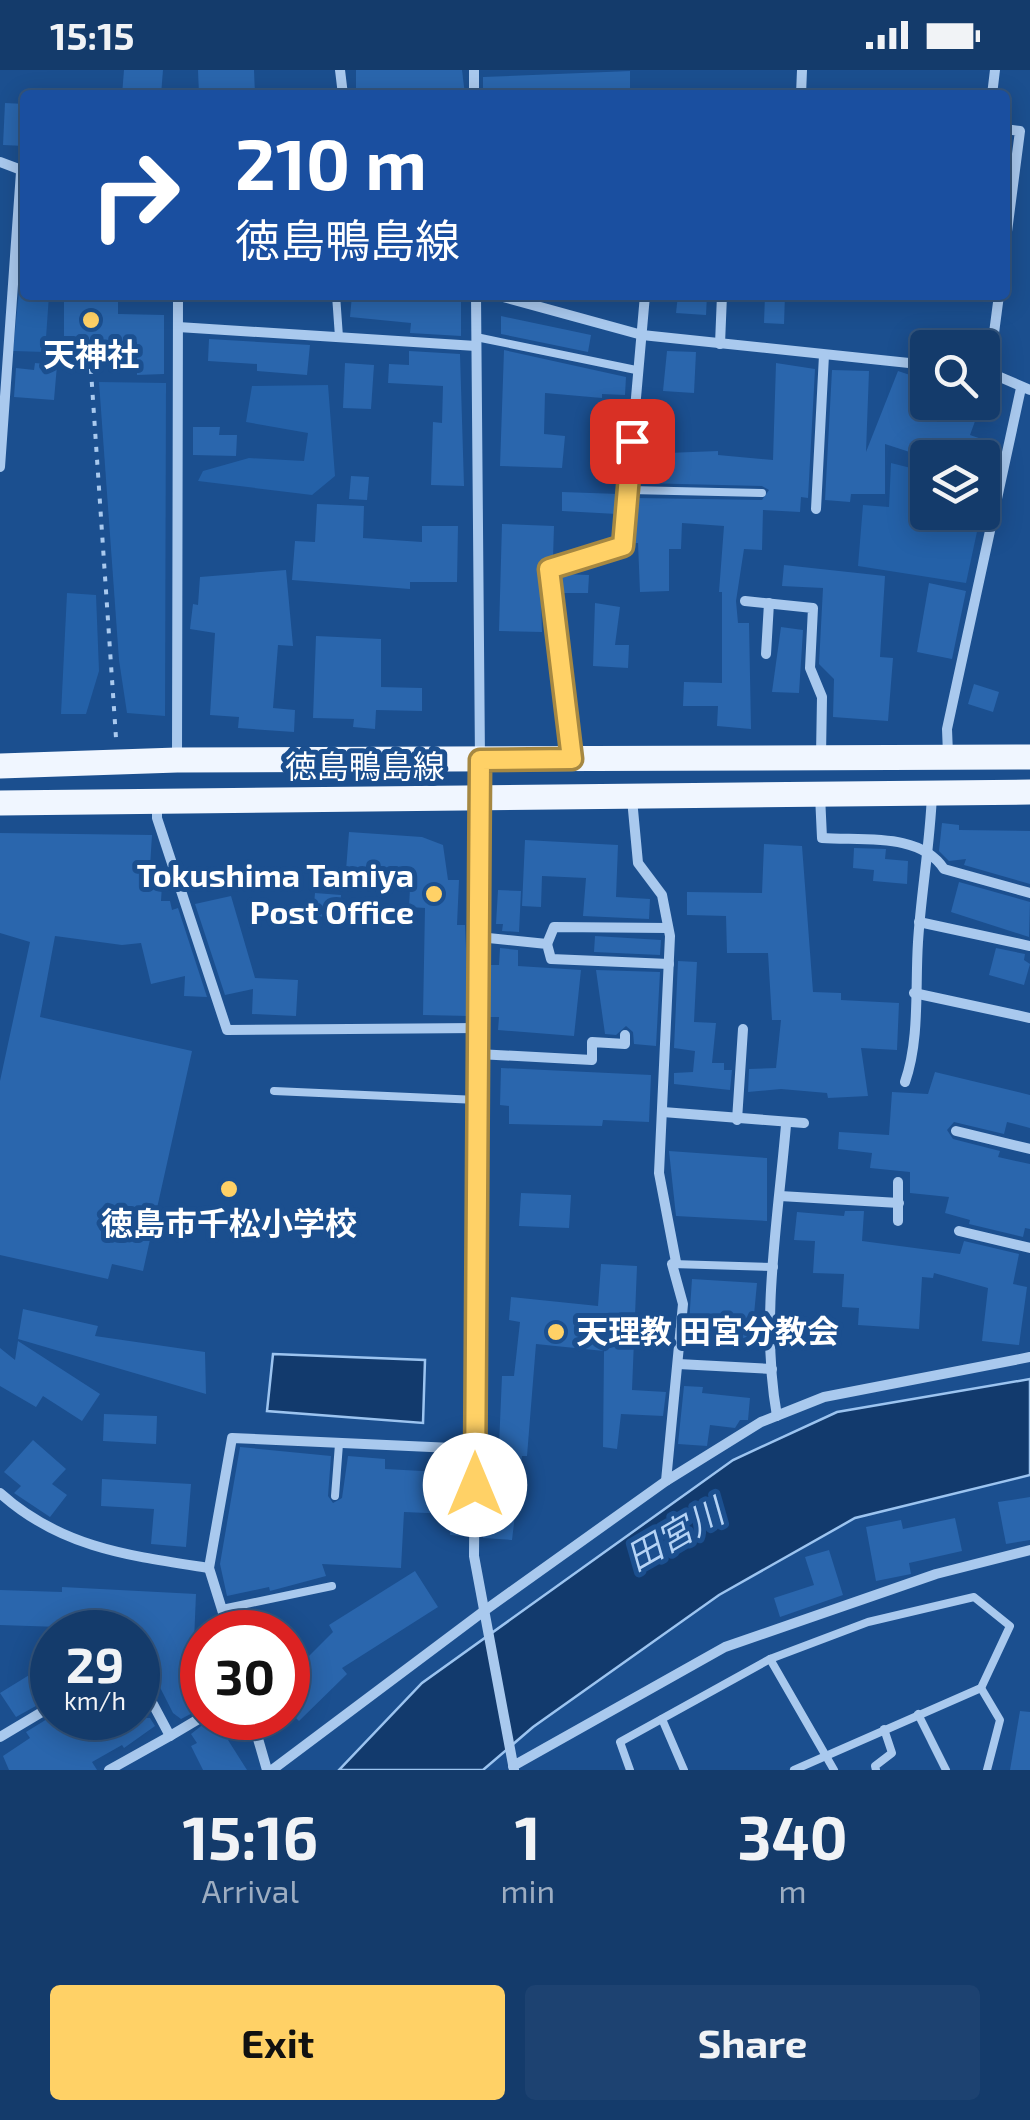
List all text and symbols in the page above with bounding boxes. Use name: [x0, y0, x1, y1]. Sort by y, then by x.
text: 15:15: [50, 12, 135, 58]
text: 210 m: [235, 120, 427, 204]
icon: right: [70, 130, 200, 260]
text: 徳島鴨島線: [235, 212, 460, 266]
marker: 天神社: [80, 309, 102, 331]
map controls: [910, 330, 1000, 530]
button: search: [910, 330, 1000, 420]
place label: 天神社: [43, 334, 139, 372]
pin: [590, 399, 675, 484]
icon: arrive: [605, 414, 660, 469]
button: layers: [910, 440, 1000, 530]
street label: 徳島鴨島線: [285, 746, 445, 784]
place label: Tokushima Tamiya Post Office: [137, 855, 414, 930]
marker: Tokushima Tamiya Post Office: [423, 883, 445, 905]
marker: 徳島市千松小学校: [218, 1178, 240, 1200]
place label: 徳島市千松小学校: [101, 1203, 357, 1241]
place label: 天理教 田宮分教会: [576, 1311, 839, 1349]
marker: 天理教 田宮分教会: [545, 1321, 567, 1343]
position arrow: [423, 1433, 527, 1537]
water label: 田宮川: [618, 1487, 733, 1578]
speed limit sign: 30: [180, 1610, 310, 1740]
text: 29: [66, 1633, 124, 1693]
text: km/h: [64, 1685, 126, 1715]
text: 15:16: [182, 1800, 318, 1872]
text: 1: [515, 1800, 541, 1872]
text: 340: [737, 1800, 848, 1872]
text: Arrival: [202, 1871, 299, 1909]
text: min: [501, 1871, 555, 1909]
text: m: [779, 1871, 807, 1909]
button: Exit: [50, 1985, 505, 2100]
button: Share: [525, 1985, 980, 2100]

